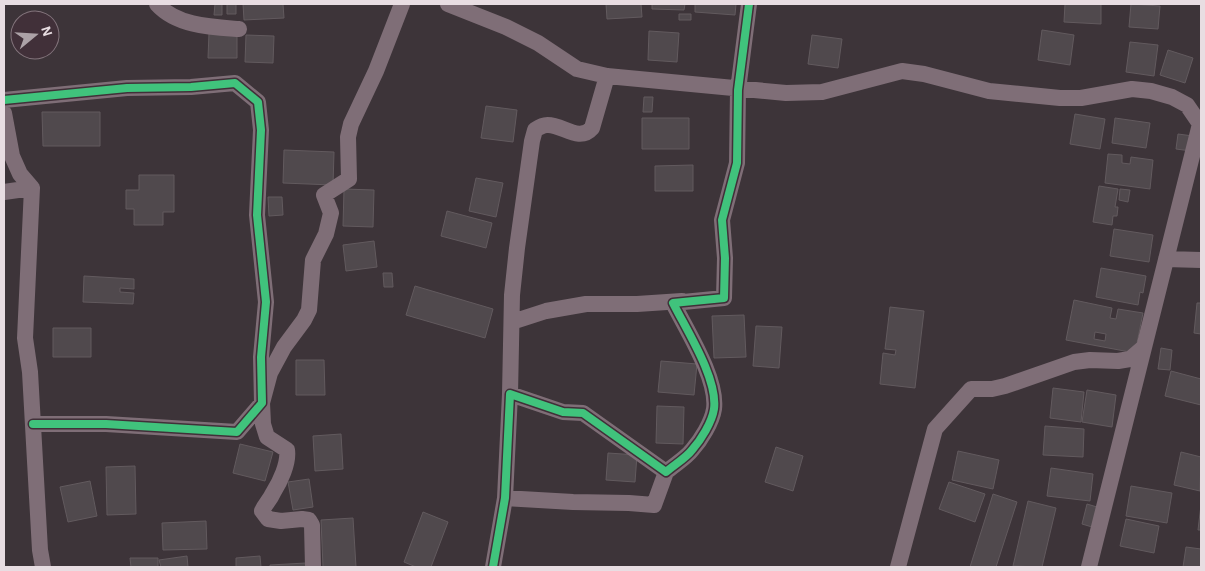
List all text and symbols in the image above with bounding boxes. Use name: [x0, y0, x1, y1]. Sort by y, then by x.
north arrow: [10, 10, 60, 60]
text: N: [38, 24, 55, 38]

